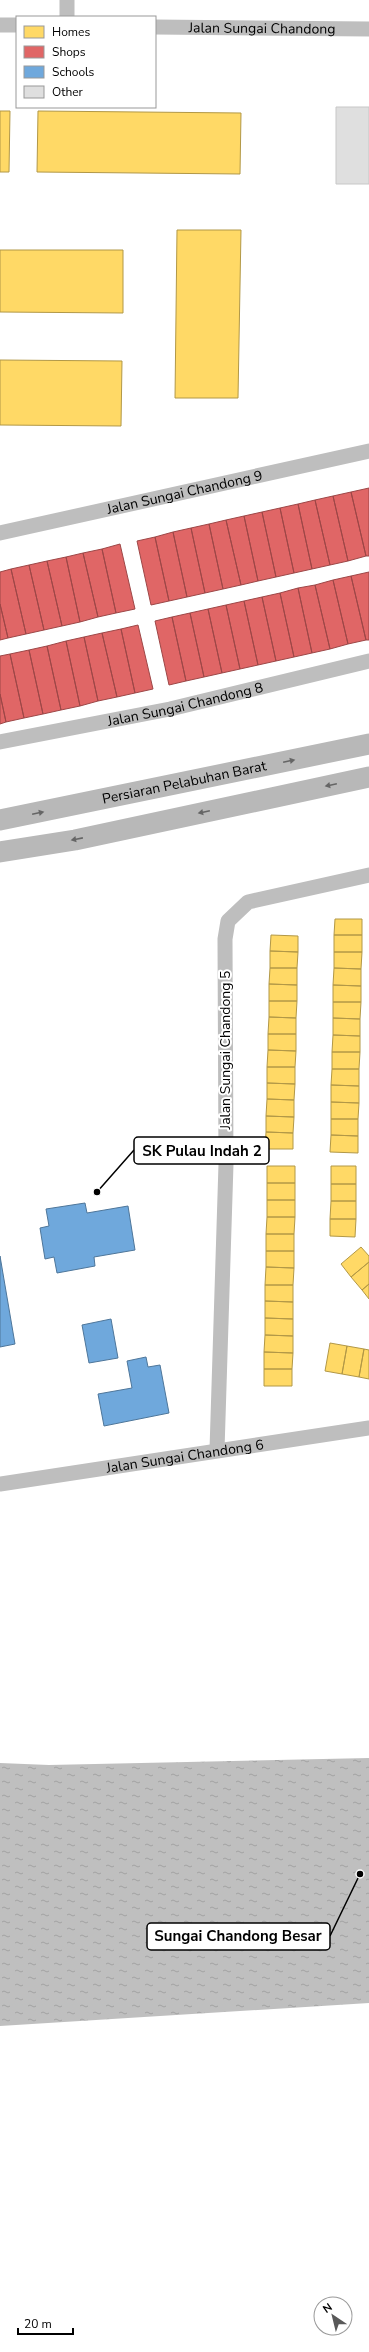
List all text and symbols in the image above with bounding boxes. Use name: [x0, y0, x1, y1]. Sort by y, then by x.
legend: [16, 16, 156, 108]
street label: Jalan Sungai Chandong: [187, 18, 336, 38]
text: Homes: [52, 24, 90, 40]
text: Shops: [52, 44, 86, 60]
text: Schools: [52, 64, 95, 80]
text: Other: [52, 84, 84, 100]
street label: Jalan Sungai Chandong 9: [104, 465, 264, 519]
street label: Jalan Sungai Chandong 8: [105, 677, 265, 731]
street label: Persiaran Pelabuhan Barat: [100, 756, 268, 808]
one-way arrow: [283, 758, 295, 764]
one-way arrow: [325, 782, 337, 788]
one-way arrow: [32, 809, 44, 815]
one-way arrow: [198, 810, 210, 816]
one-way arrow: [70, 837, 83, 843]
street label: Jalan Sungai Chandong 5: [216, 971, 235, 1130]
callout: SK Pulau Indah 2: [134, 1137, 269, 1164]
text: SK Pulau Indah 2: [142, 1141, 262, 1161]
street label: Jalan Sungai Chandong 6: [104, 1435, 265, 1477]
callout: Sungai Chandong Besar: [147, 1923, 330, 1950]
text: Sungai Chandong Besar: [154, 1926, 322, 1946]
north arrow: [313, 2296, 353, 2336]
text: N: [320, 2300, 335, 2317]
scale bar: [18, 2310, 73, 2336]
text: 20 m: [24, 2316, 52, 2332]

